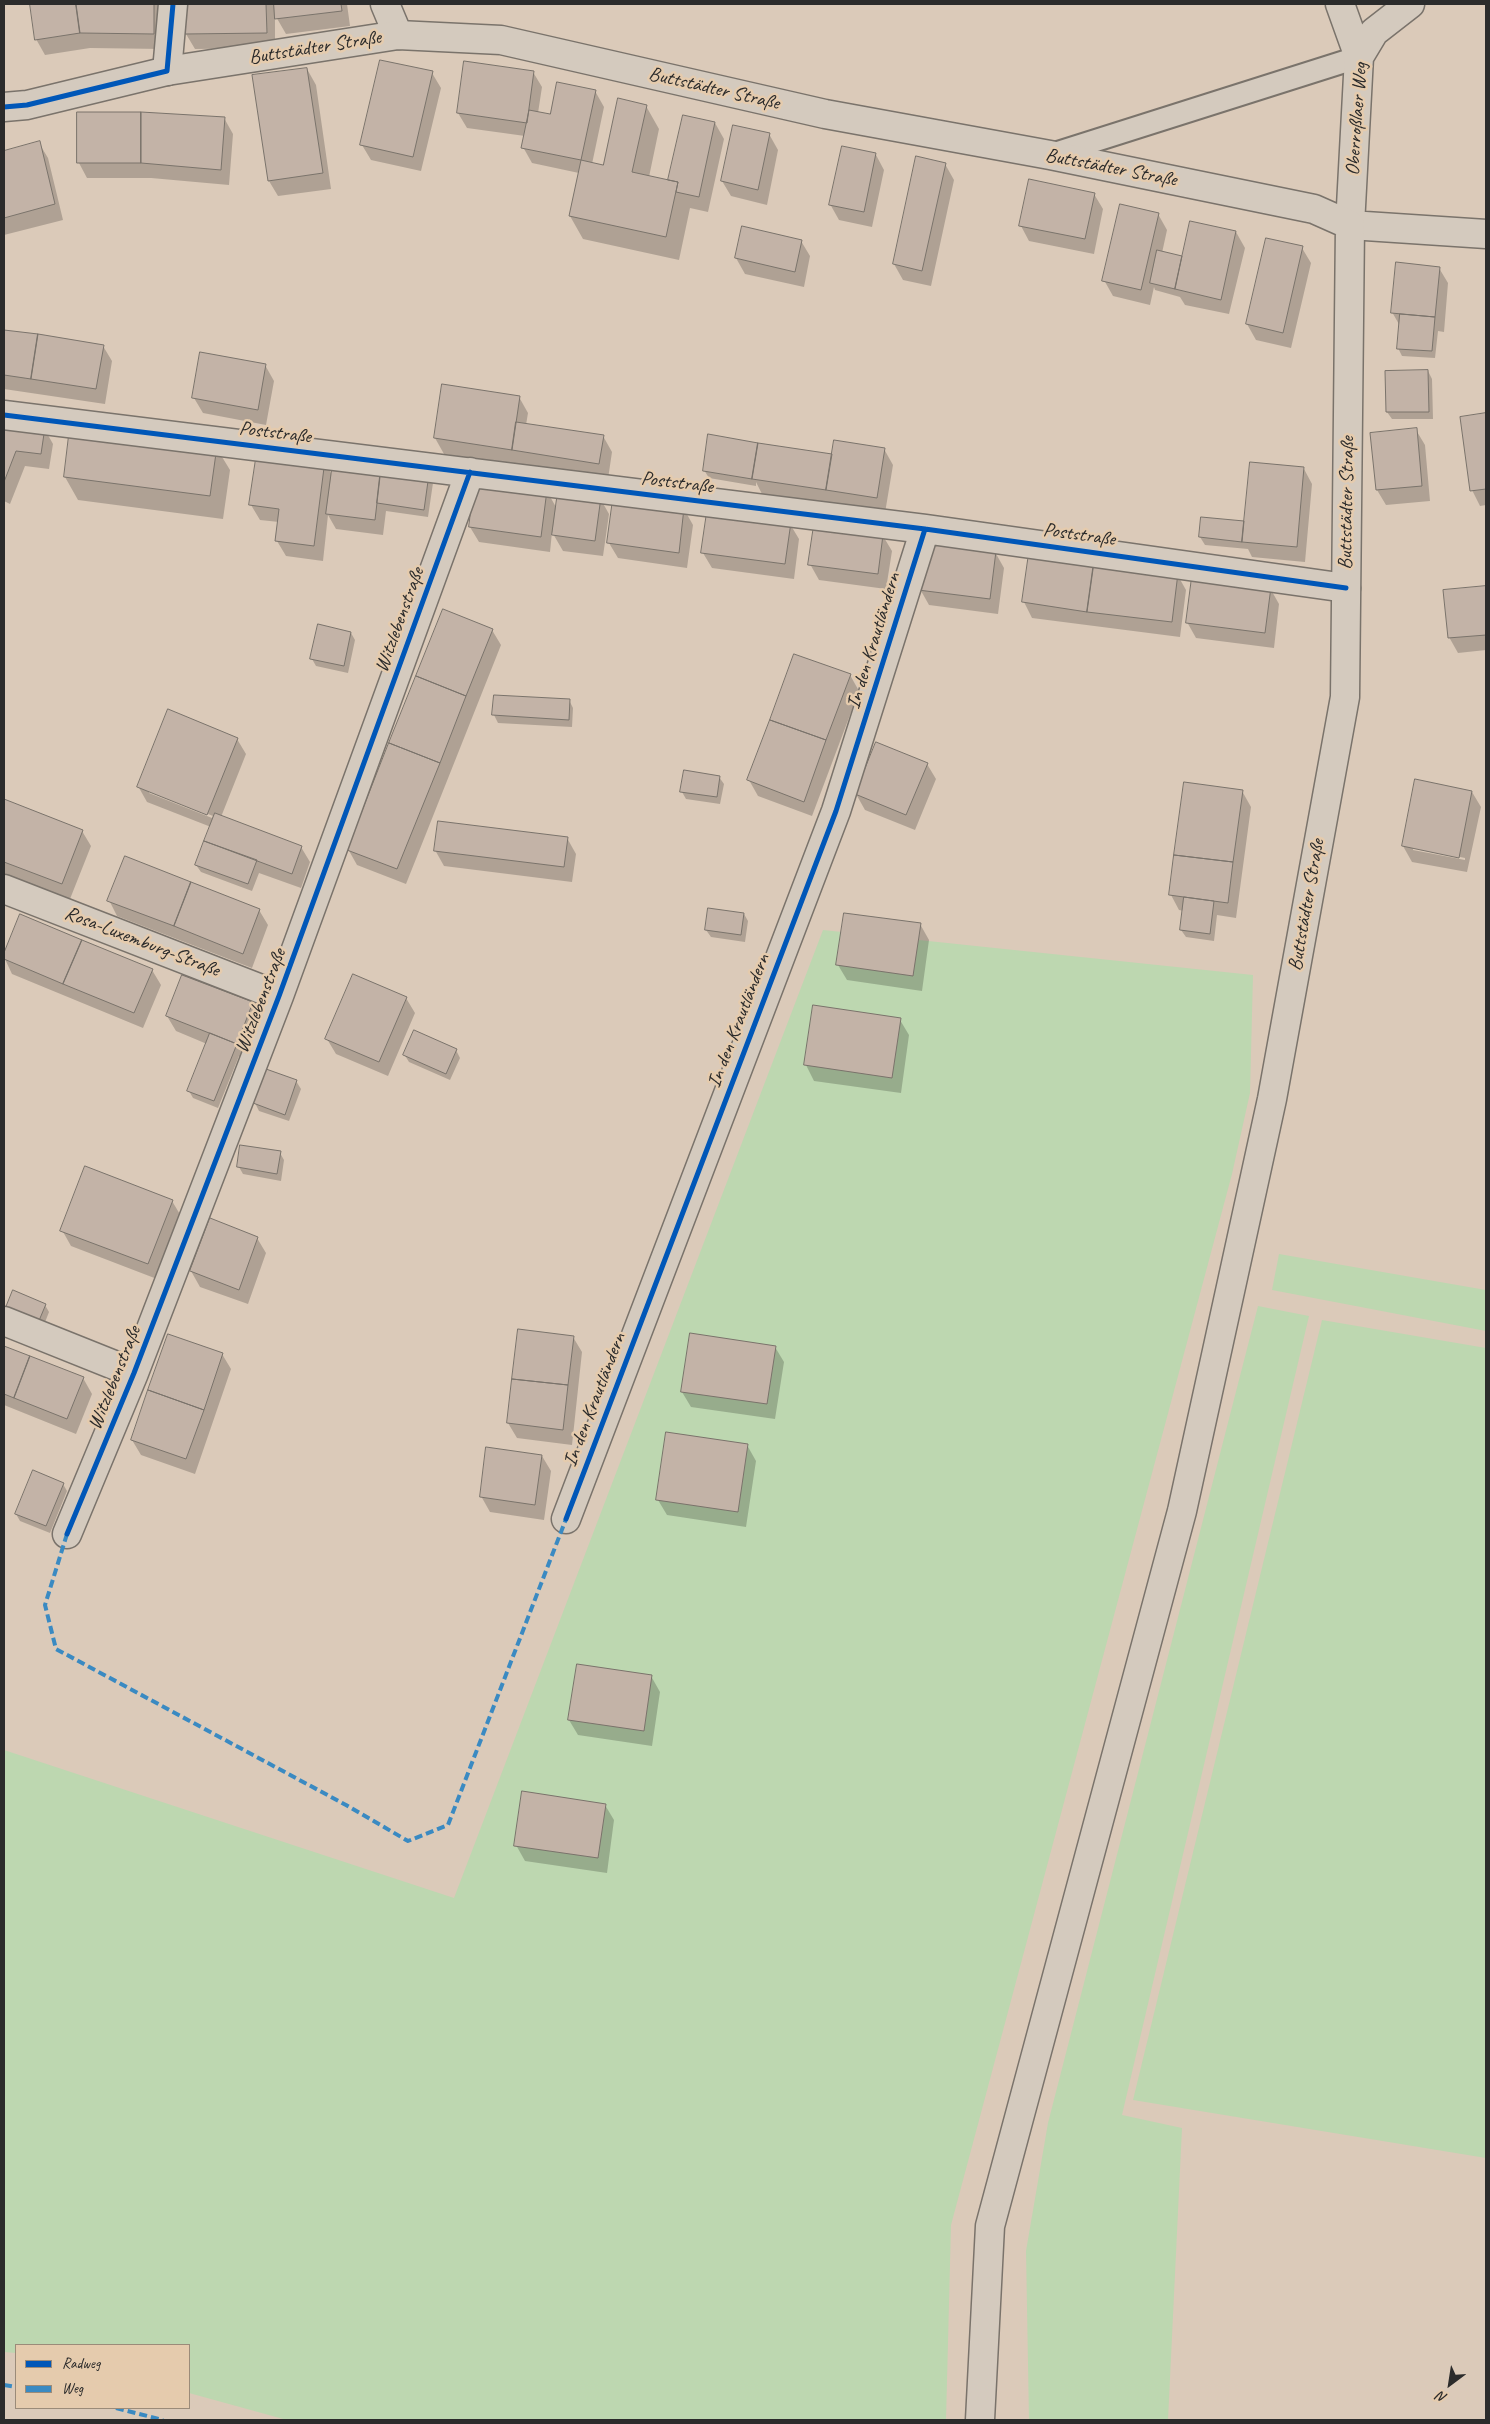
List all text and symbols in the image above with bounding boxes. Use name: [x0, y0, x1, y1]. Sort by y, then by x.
street label: Buttstädter Straße: [247, 26, 383, 70]
street label: Buttstädter Straße: [646, 62, 782, 116]
street label: Oberroßlaer Weg: [1341, 62, 1373, 176]
street label: Buttstädter Straße: [1043, 143, 1179, 193]
street label: Poststraße: [238, 417, 312, 449]
street label: Buttstädter Straße: [1334, 436, 1360, 570]
street label: Poststraße: [640, 467, 714, 499]
street label: Poststraße: [1042, 518, 1116, 552]
street label: Witzlebenstraße: [370, 564, 430, 676]
street label: In den Krautländern: [842, 570, 906, 712]
street label: Buttstädter Straße: [1284, 837, 1330, 973]
street label: Rosa-Luxemburg-Straße: [61, 901, 223, 983]
street label: Witzlebenstraße: [230, 946, 292, 1056]
street label: In den Krautländern: [702, 951, 776, 1091]
street label: Witzlebenstraße: [83, 1323, 147, 1433]
street label: In den Krautländern: [558, 1330, 632, 1470]
legend: [15, 2344, 190, 2409]
text: Radweg: [62, 2354, 100, 2373]
north arrow: [1425, 2359, 1475, 2409]
text: Weg: [62, 2379, 83, 2398]
text: N: [1434, 2388, 1450, 2407]

